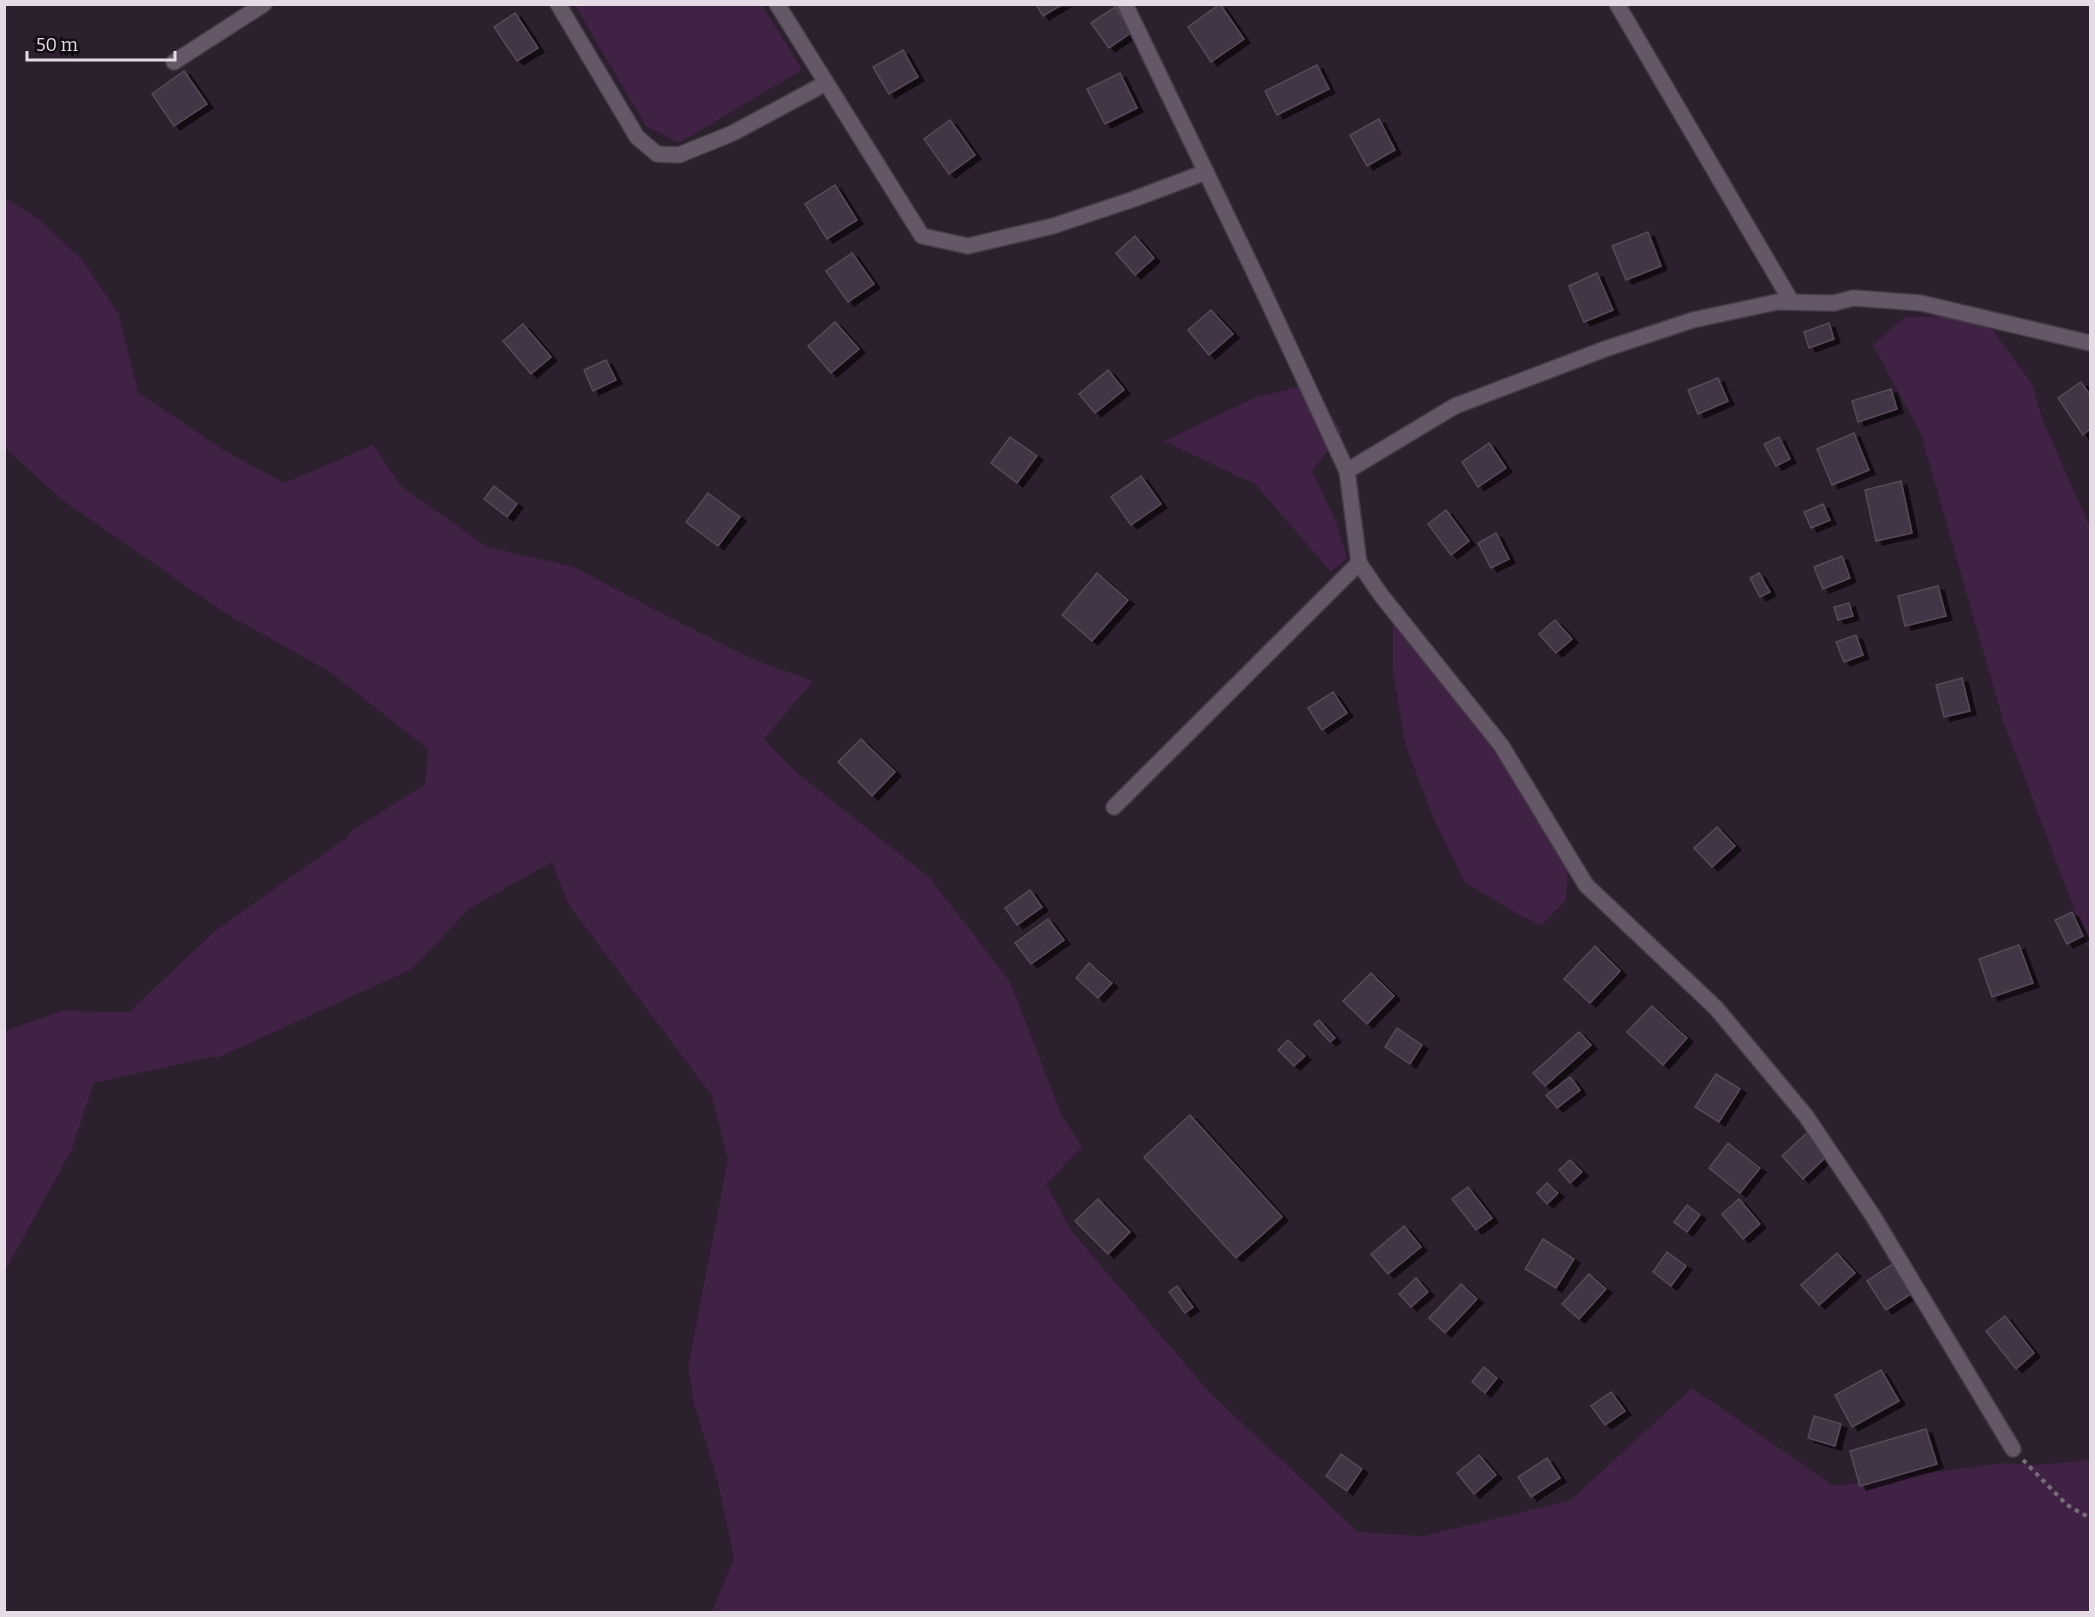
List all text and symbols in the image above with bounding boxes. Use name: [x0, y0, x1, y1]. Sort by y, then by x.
scale bar: [27, 24, 176, 62]
text: 50 m: [36, 34, 78, 56]

